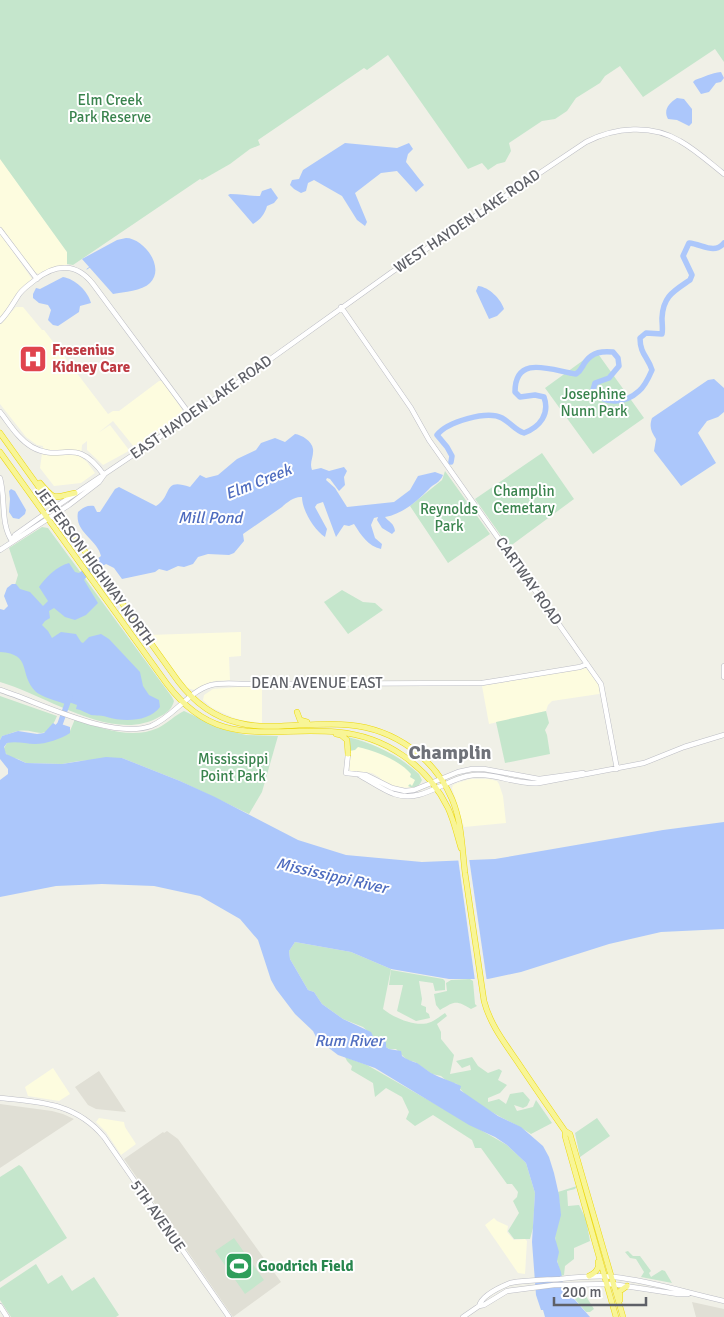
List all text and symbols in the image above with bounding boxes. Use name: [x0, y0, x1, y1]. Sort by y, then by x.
park label: Elm Creek Park Reserve: [69, 91, 151, 126]
street label: WEST HAYDEN LAKE ROAD: [390, 165, 544, 277]
place label: Fresenius Kidney Care: [52, 341, 130, 376]
hospital icon: Fresenius Kidney Care: [18, 344, 48, 374]
street label: EAST HAYDEN LAKE ROAD: [127, 351, 275, 463]
park label: Josephine Nunn Park: [561, 385, 628, 420]
water label: Elm Creek: [222, 459, 296, 504]
park label: Champlin Cemetary: [493, 482, 555, 517]
street label: JEFFERSON HIGHWAY NORTH: [31, 483, 159, 649]
park label: Reynolds Park: [420, 500, 478, 535]
water label: Mill Pond: [178, 508, 245, 528]
street label: CARTWAY ROAD: [492, 534, 566, 628]
street label: DEAN AVENUE EAST: [251, 674, 383, 692]
district label: Champlin: [408, 740, 492, 765]
park label: Mississippi Point Park: [198, 750, 268, 785]
water label: Mississippi River: [274, 853, 391, 899]
water label: Rum River: [314, 1031, 386, 1051]
street label: 5TH AVENUE: [127, 1177, 189, 1255]
sports icon: Goodrich Field: [224, 1251, 254, 1281]
place label: Goodrich Field: [258, 1257, 353, 1275]
scale bar: [554, 1274, 646, 1306]
text: 200 m: [562, 1283, 602, 1301]

